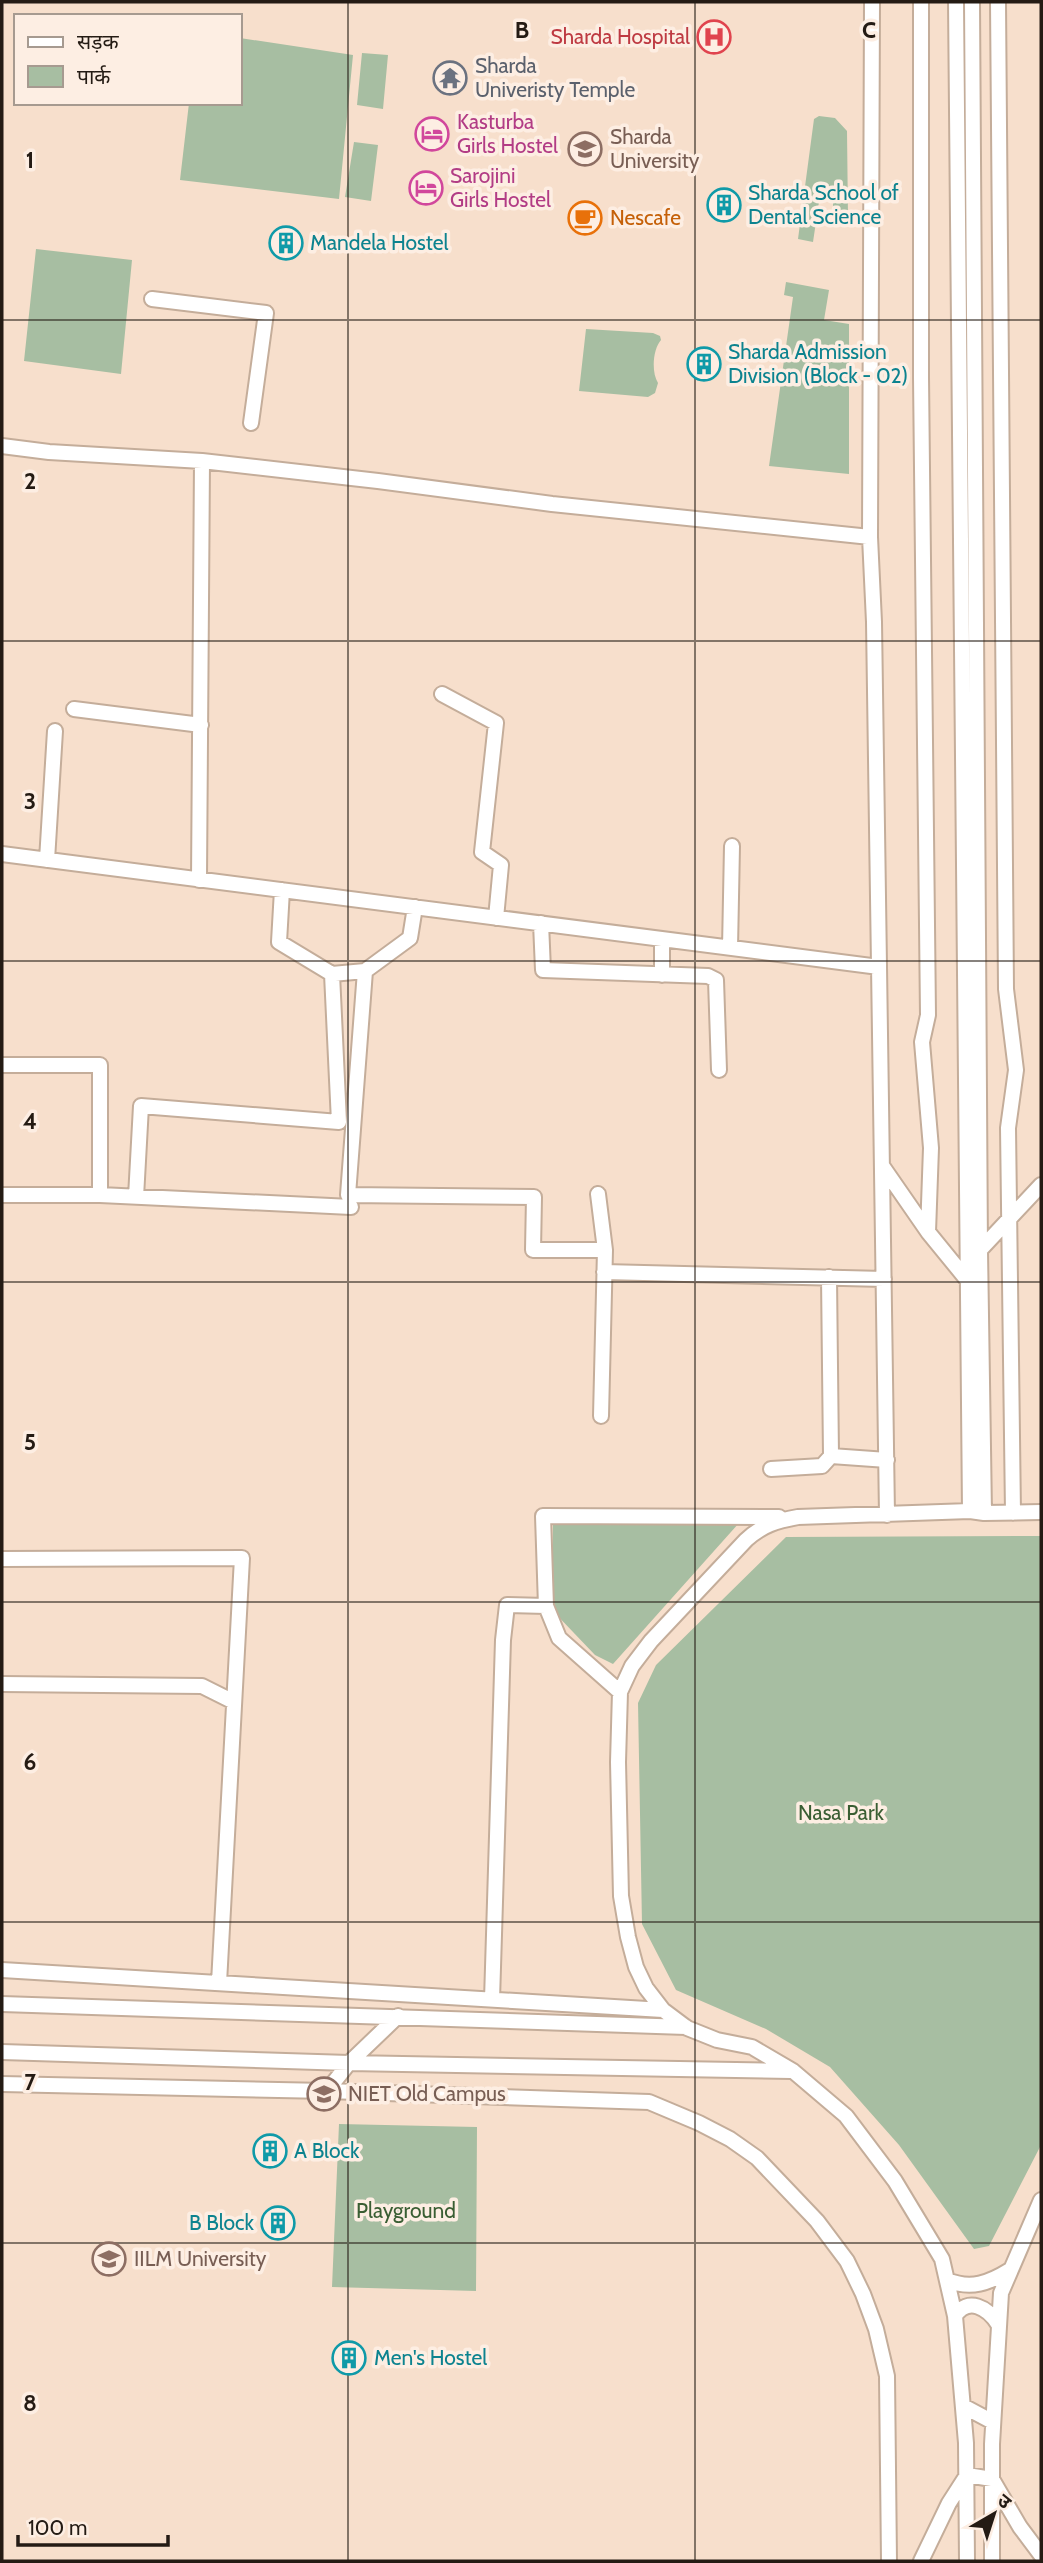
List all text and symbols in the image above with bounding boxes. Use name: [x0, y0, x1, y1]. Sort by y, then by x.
legend: [14, 14, 242, 105]
text: B: [515, 16, 529, 44]
text: C: [862, 16, 876, 44]
hospital icon: Sharda Hospital: [695, 18, 733, 56]
place label: Sharda Hospital: [551, 24, 690, 49]
text: सड़क: [77, 29, 119, 54]
place label: Sharda Univeristy Temple: [475, 53, 635, 102]
temple icon: Sharda Univeristy Temple: [431, 59, 469, 97]
text: पार्क: [77, 64, 111, 89]
place label: Kasturba Girls Hostel: [457, 109, 558, 158]
hotel icon: Kasturba Girls Hostel: [413, 115, 451, 153]
place label: Sharda University: [610, 124, 700, 173]
school or university icon: Sharda University: [566, 130, 604, 168]
text: 1: [26, 146, 34, 174]
place label: Sarojini Girls Hostel: [450, 163, 551, 212]
hotel icon: Sarojini Girls Hostel: [407, 169, 445, 207]
place label: Sharda School of Dental Science: [748, 180, 899, 229]
building icon: Sharda School of Dental Science: [705, 186, 743, 224]
cafe icon: Nescafe: [566, 199, 604, 237]
place label: Nescafe: [610, 205, 681, 230]
building icon: Mandela Hostel: [267, 224, 305, 262]
place label: Mandela Hostel: [310, 230, 448, 255]
place label: Sharda Admission Division (Block - 02): [728, 339, 908, 388]
building icon: Sharda Admission Division (Block - 02): [685, 345, 723, 383]
text: 2: [24, 467, 36, 495]
text: 3: [24, 787, 36, 815]
text: 4: [23, 1107, 37, 1135]
text: 5: [24, 1428, 36, 1456]
text: 6: [24, 1748, 36, 1776]
park label: Nasa Park: [798, 1800, 885, 1825]
text: 7: [24, 2068, 36, 2096]
school or university icon: NIET Old Campus: [305, 2075, 343, 2113]
place label: NIET Old Campus: [348, 2081, 506, 2106]
building icon: A Block: [251, 2132, 289, 2170]
place label: A Block: [294, 2138, 360, 2163]
park label: Playground: [356, 2198, 456, 2223]
building icon: B Block: [259, 2204, 297, 2242]
place label: B Block: [189, 2210, 255, 2235]
school or university icon: IILM University: [90, 2240, 128, 2278]
place label: IILM University: [134, 2246, 267, 2271]
building icon: Men's Hostel: [330, 2339, 368, 2377]
place label: Men's Hostel: [374, 2345, 487, 2370]
text: 8: [23, 2389, 37, 2417]
north arrow: [959, 2479, 1029, 2549]
text: उ: [993, 2489, 1017, 2514]
scale bar: [18, 2504, 168, 2548]
text: 100 m: [28, 2515, 87, 2540]

